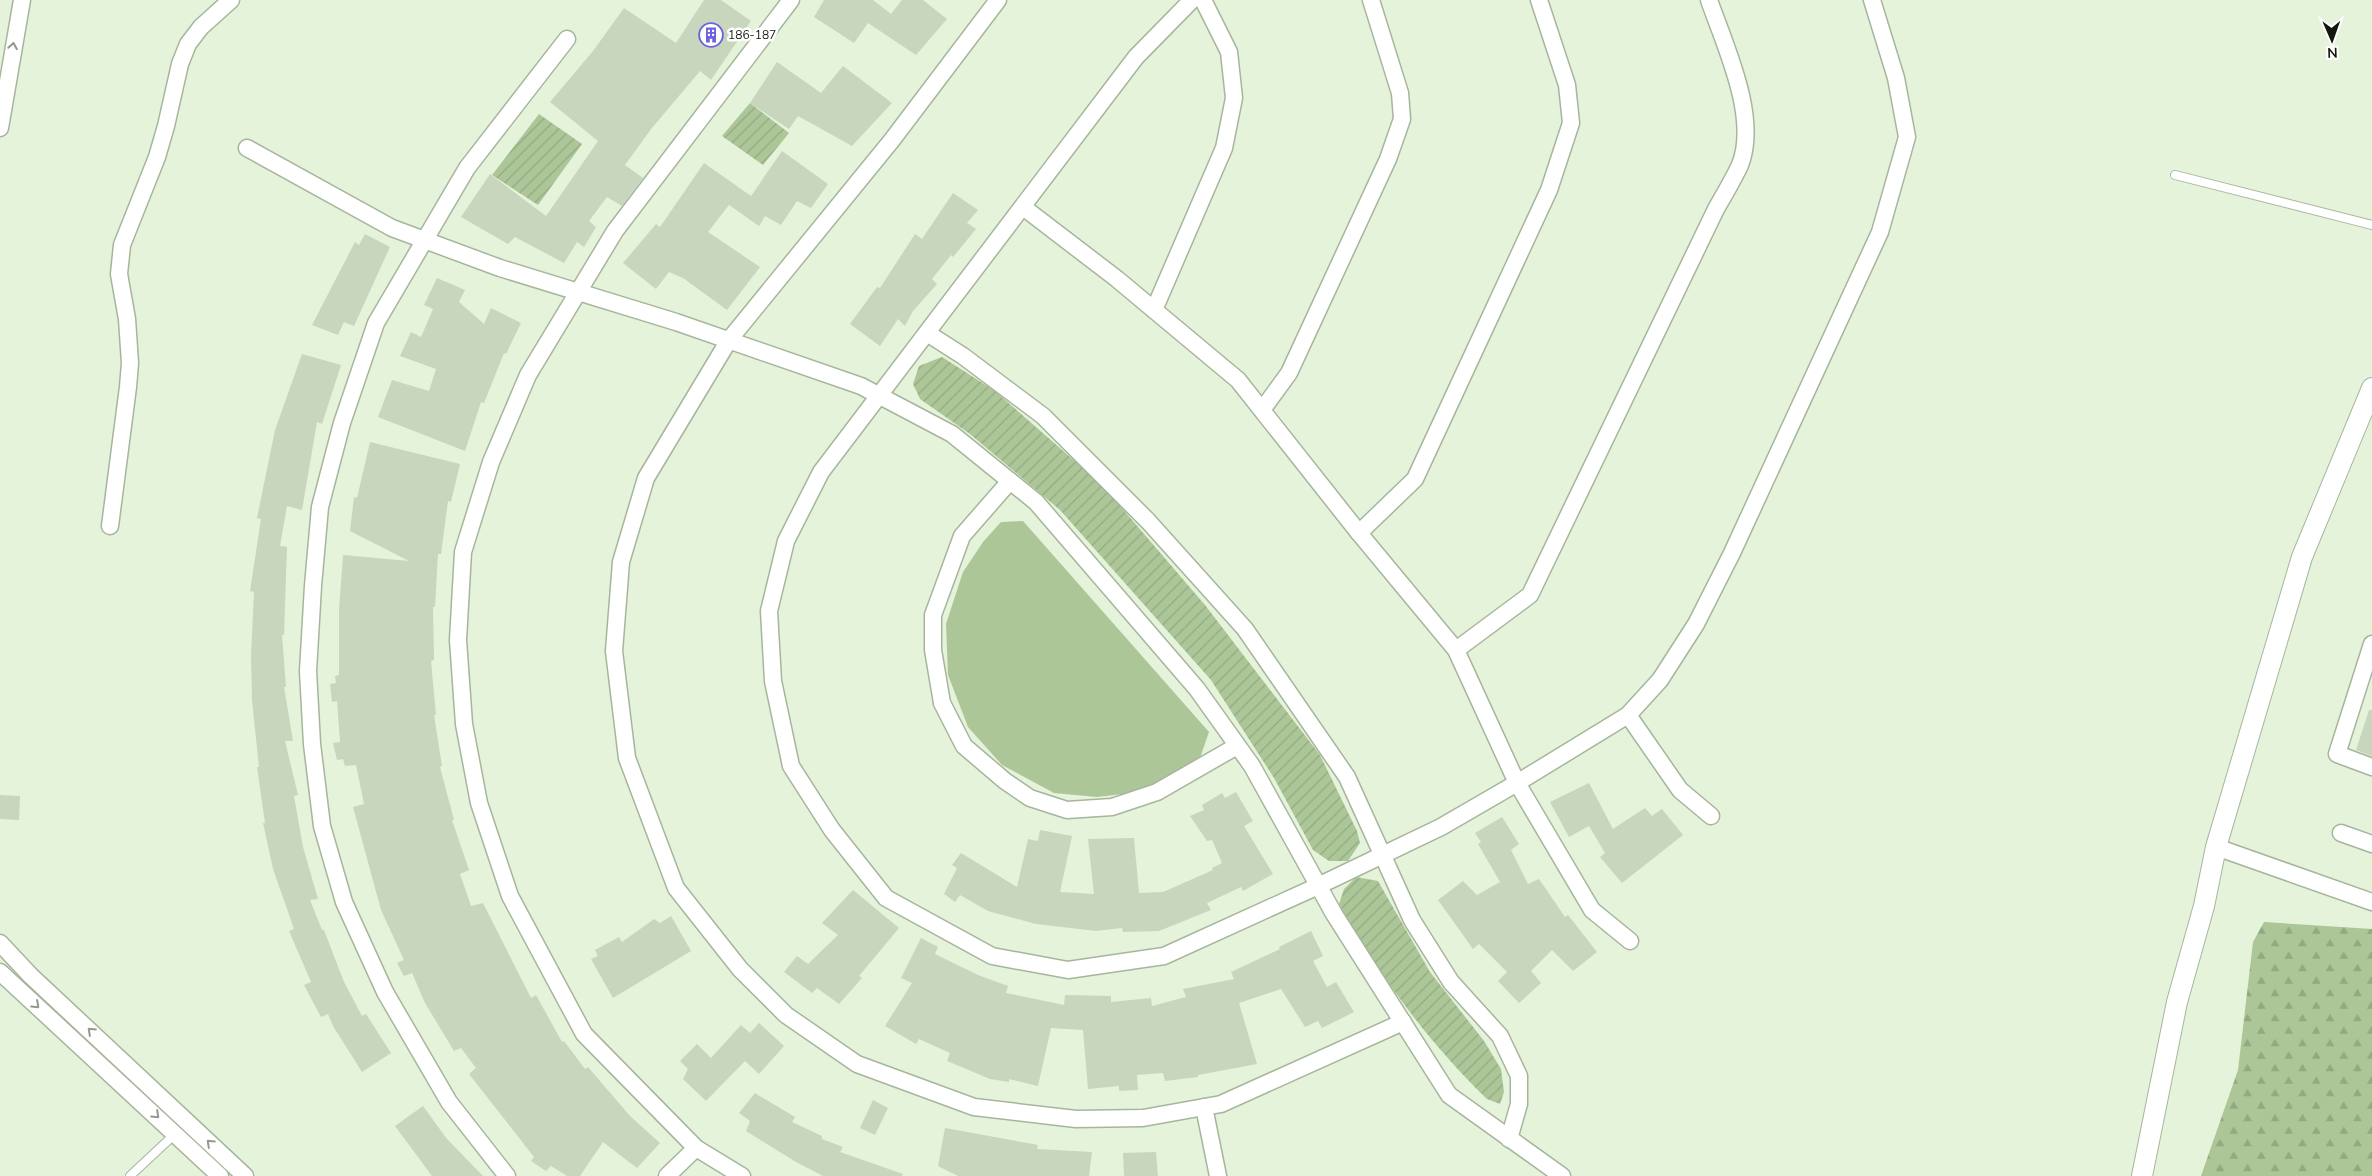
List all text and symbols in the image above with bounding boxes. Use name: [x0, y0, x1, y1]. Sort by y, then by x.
north arrow: [2307, 15, 2357, 65]
building icon: 186-187: [698, 22, 724, 48]
place label: 186-187: [728, 27, 776, 43]
one-way arrow: [7, 41, 17, 50]
text: N: [2327, 43, 2338, 62]
one-way arrow: [30, 999, 39, 1008]
one-way arrow: [88, 1028, 97, 1037]
one-way arrow: [150, 1109, 159, 1118]
one-way arrow: [206, 1140, 215, 1149]

